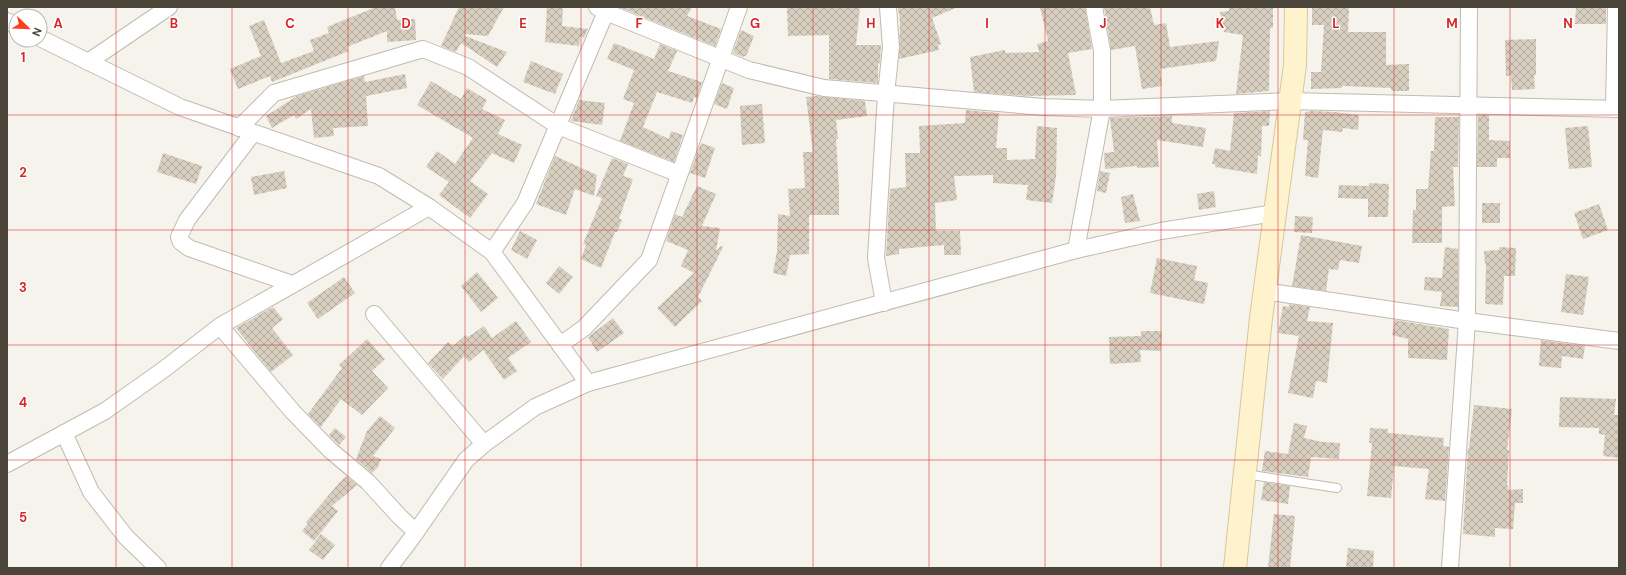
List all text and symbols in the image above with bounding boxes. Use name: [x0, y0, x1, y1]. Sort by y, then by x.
north arrow: [8, 8, 48, 48]
text: A: [53, 15, 63, 32]
text: B: [170, 15, 178, 32]
text: C: [285, 15, 295, 32]
text: D: [401, 15, 411, 32]
text: E: [519, 15, 527, 32]
text: F: [635, 15, 643, 32]
text: G: [750, 15, 760, 32]
text: H: [866, 15, 876, 32]
text: I: [985, 15, 989, 32]
text: J: [1099, 15, 1107, 32]
text: K: [1216, 15, 1225, 32]
text: L: [1332, 15, 1340, 32]
text: M: [1446, 15, 1458, 32]
text: N: [1563, 15, 1573, 32]
text: N: [29, 25, 45, 38]
text: 1: [21, 49, 25, 66]
text: 2: [19, 164, 27, 181]
text: 3: [19, 279, 27, 296]
text: 4: [19, 394, 27, 411]
text: 5: [19, 509, 27, 526]

